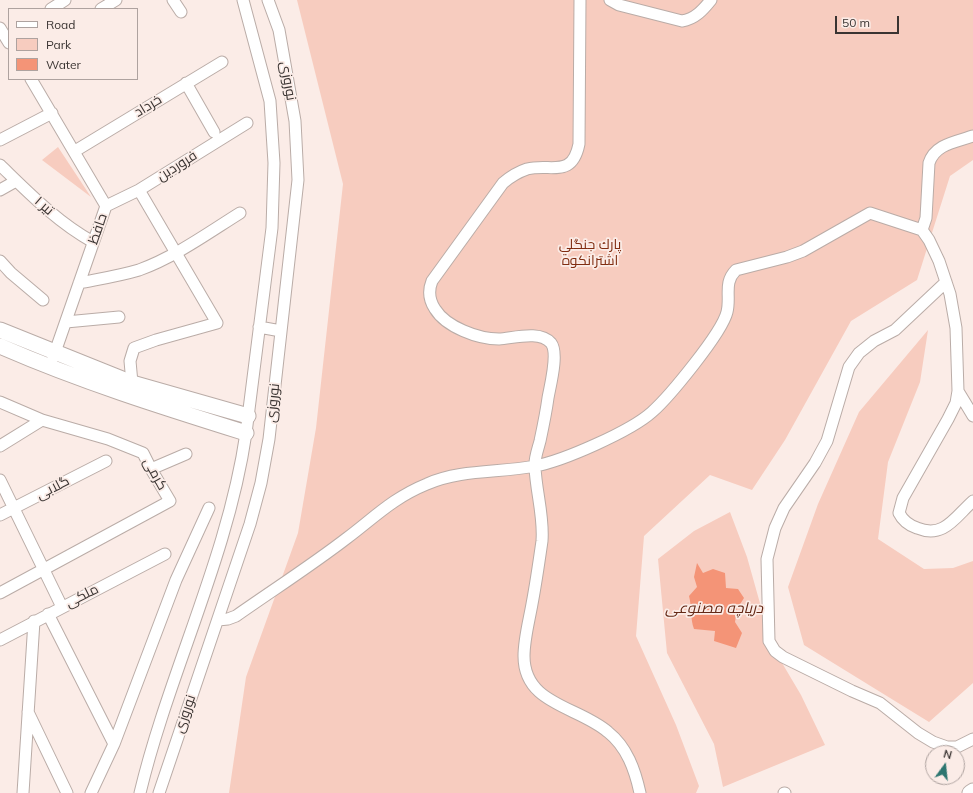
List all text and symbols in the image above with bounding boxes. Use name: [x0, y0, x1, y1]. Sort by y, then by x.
legend: [8, 8, 138, 80]
scale bar: [837, 8, 901, 34]
text: 50 m: [842, 15, 870, 30]
text: Road: [46, 17, 75, 32]
text: Park: [46, 37, 71, 52]
text: Water: [46, 57, 81, 72]
street label: نوروزی: [276, 60, 300, 102]
street label: خرداد: [131, 91, 165, 121]
street label: فروردین: [154, 147, 200, 185]
street label: تیر ۱: [31, 193, 57, 219]
street label: حافظ: [85, 211, 111, 247]
park label: پارك جنگلي اشترانكوه: [559, 237, 621, 270]
street label: نوروزی: [263, 383, 283, 423]
street label: کرمی: [139, 455, 171, 493]
street label: گلابی: [34, 473, 72, 503]
street label: ملکی: [63, 581, 101, 611]
water label: دریاچه مصنوعی: [665, 599, 763, 617]
street label: نوروزی: [171, 693, 199, 735]
north arrow: [925, 745, 965, 785]
text: N: [942, 747, 954, 762]

